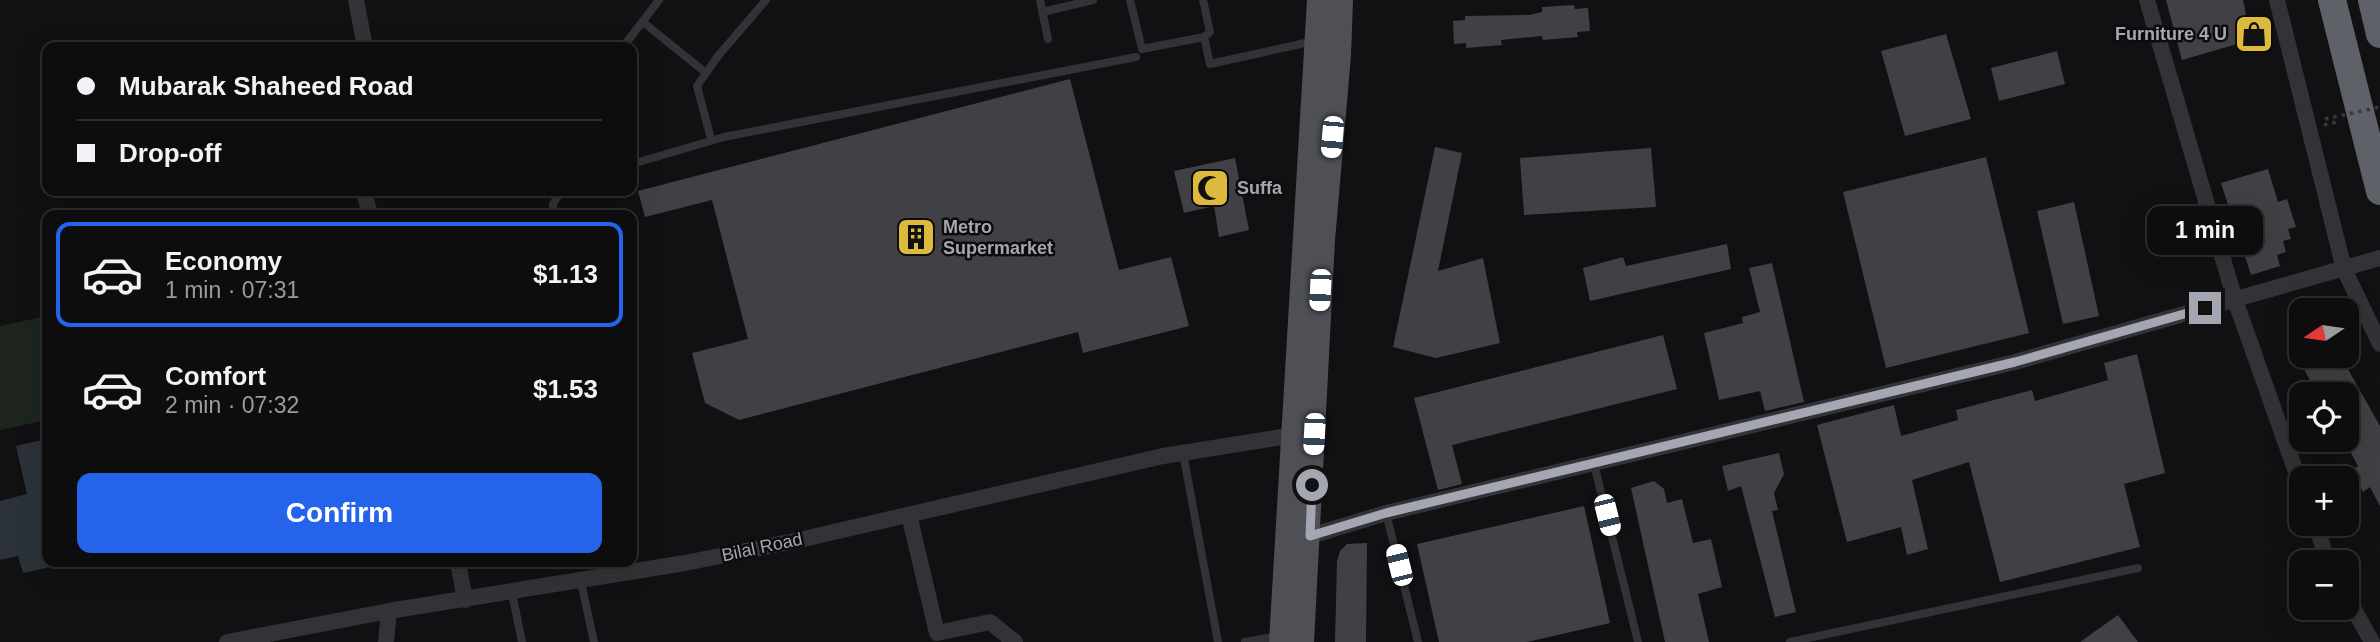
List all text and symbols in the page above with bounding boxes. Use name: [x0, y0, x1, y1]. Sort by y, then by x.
shop icon: Furniture 4 U: [2233, 13, 2275, 55]
place label: Furniture 4 U: [2115, 24, 2227, 44]
text: Mubarak Shaheed Road: [119, 71, 414, 101]
car: [1320, 115, 1345, 159]
text: Drop-off: [119, 138, 222, 168]
mosque icon: Suffa: [1189, 167, 1231, 209]
place label: Suffa: [1237, 178, 1283, 198]
callout: 1 min: [2147, 206, 2263, 256]
building icon: Metro Supermarket: [895, 216, 937, 258]
place label: Metro Supermarket: [943, 217, 1053, 258]
text: 1 min: [2175, 217, 2235, 243]
icon: car: [81, 243, 144, 306]
text: Economy: [165, 246, 282, 276]
text: $1.13: [533, 259, 598, 289]
car: [1309, 268, 1332, 312]
text: 1 min · 07:31: [165, 277, 299, 303]
route end: [2189, 292, 2221, 324]
north arrow: [2289, 298, 2359, 368]
map controls: [2289, 298, 2359, 620]
icon: car: [81, 358, 144, 421]
text: Comfort: [165, 361, 266, 391]
text: $1.53: [533, 374, 598, 404]
button: locate: [2289, 382, 2359, 452]
text: 2 min · 07:32: [165, 392, 299, 418]
car: [1303, 412, 1326, 456]
button: +: [2289, 466, 2359, 536]
route start: [1296, 469, 1328, 501]
button: Confirm: [77, 473, 602, 553]
car: [1592, 492, 1623, 538]
street label: Bilal Road: [720, 529, 804, 565]
car: [1384, 542, 1415, 588]
button: −: [2289, 550, 2359, 620]

